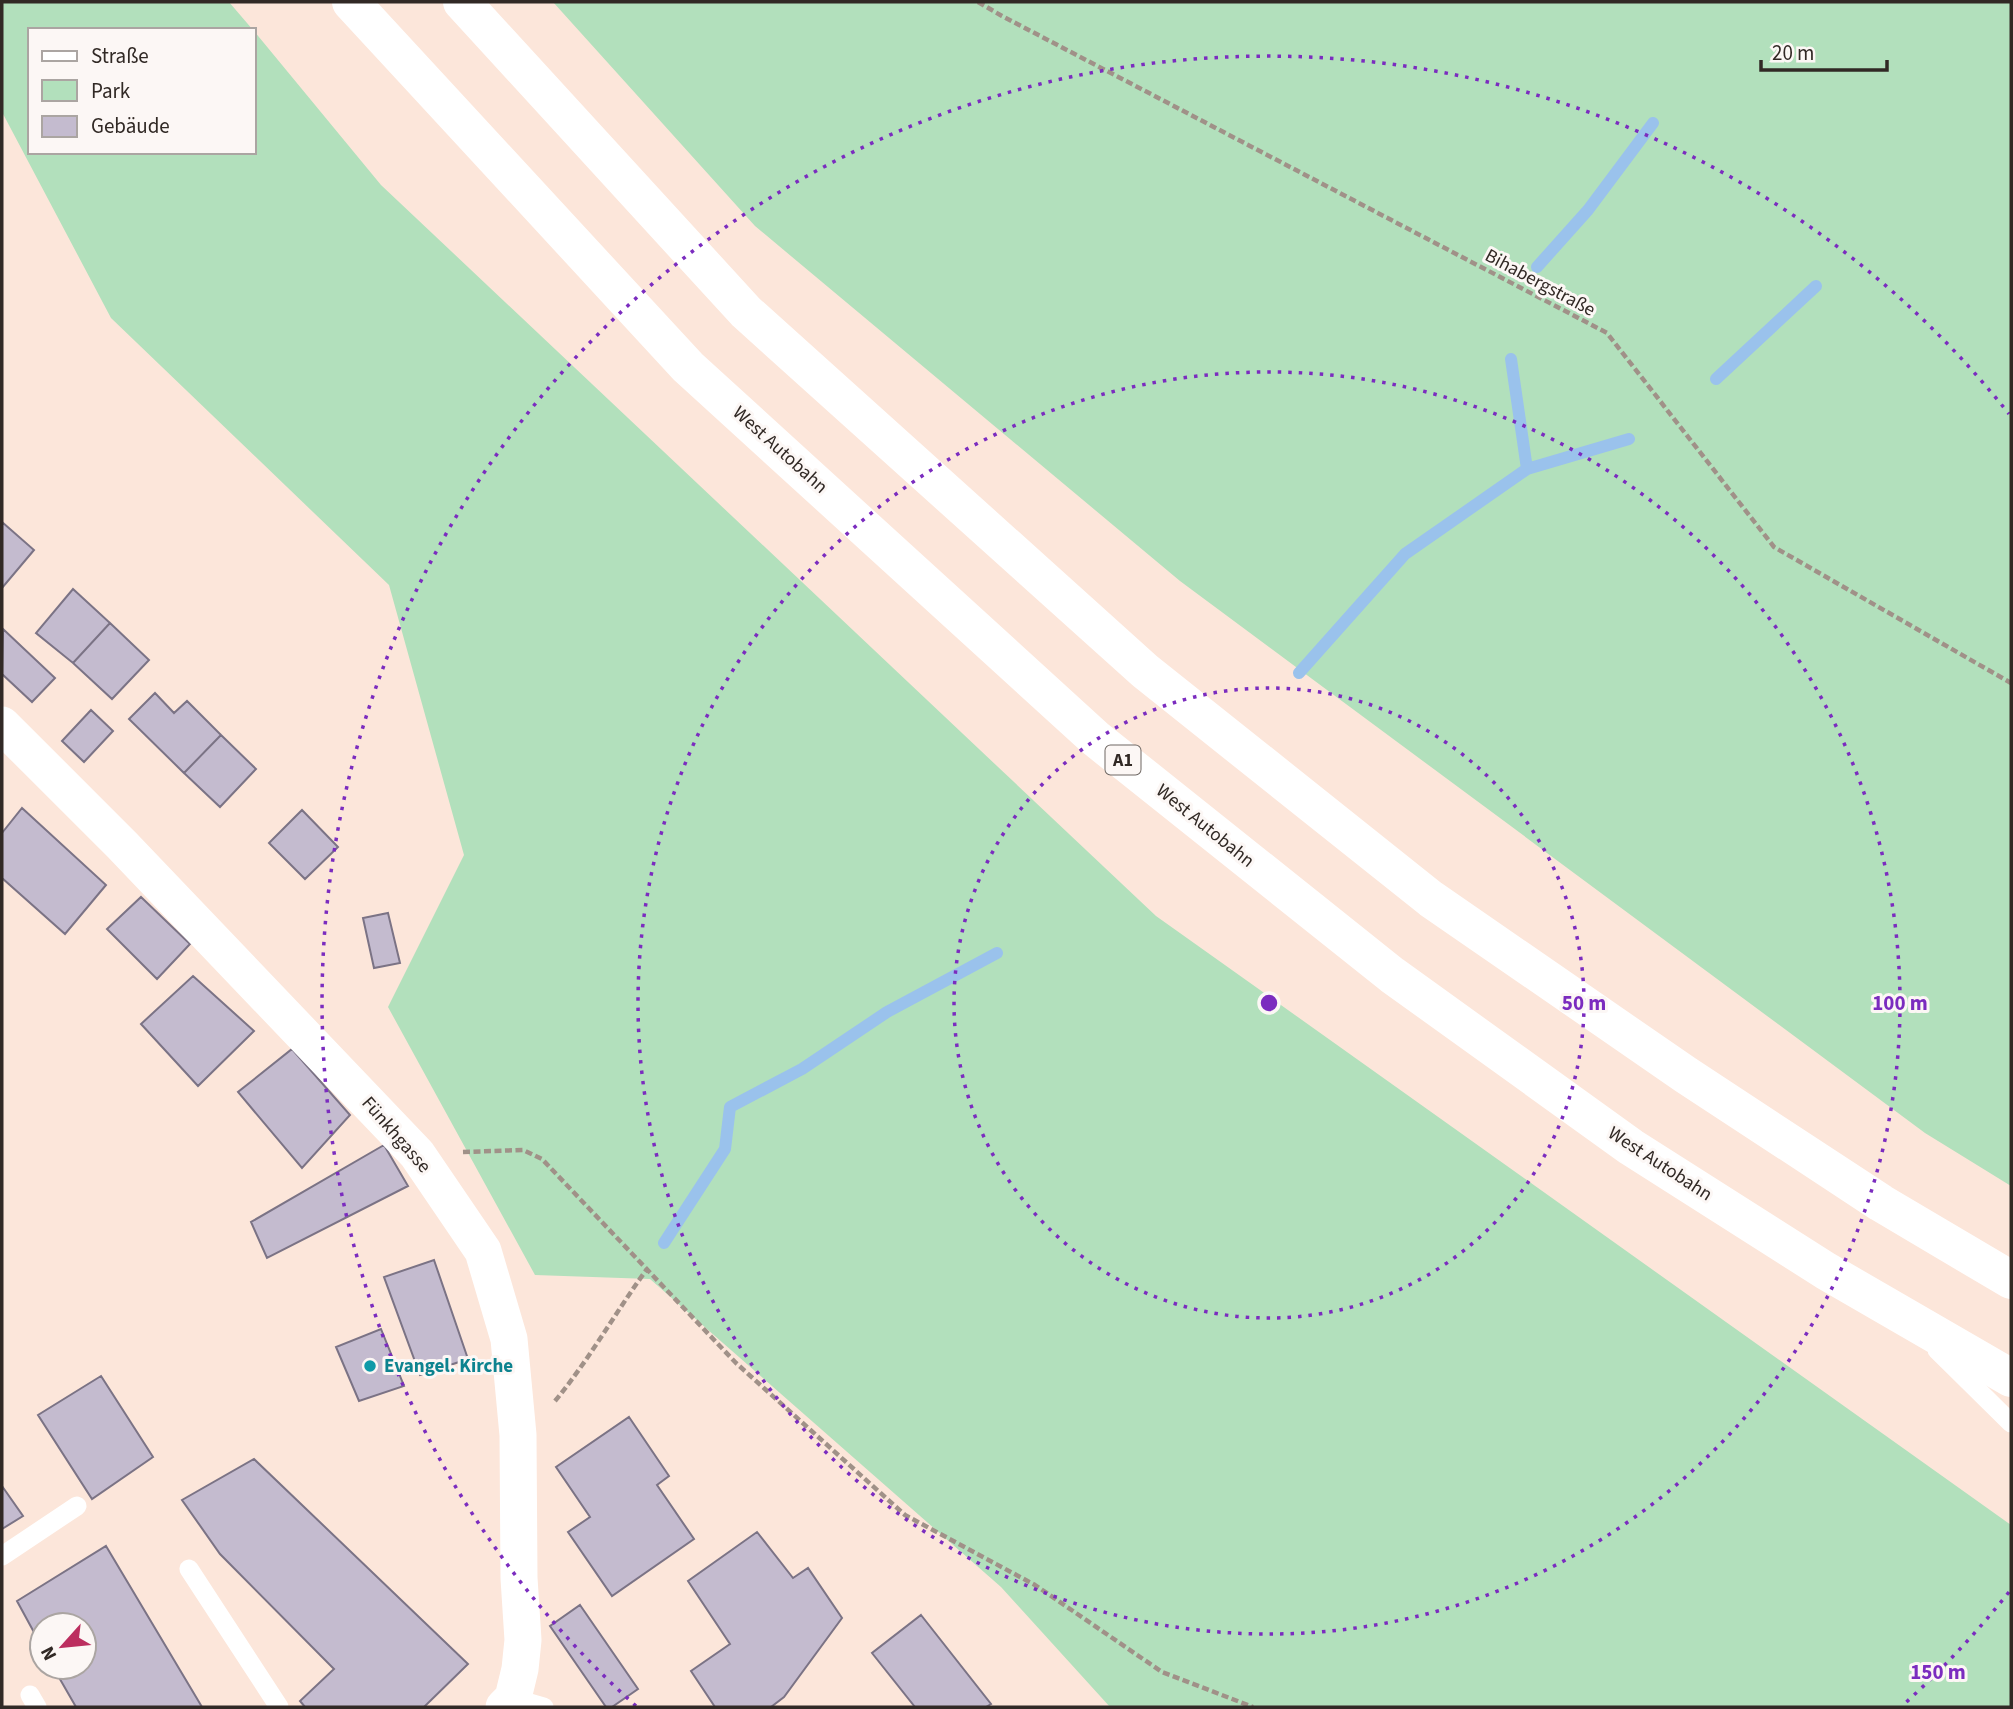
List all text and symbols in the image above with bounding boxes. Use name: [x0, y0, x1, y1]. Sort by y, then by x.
legend: [28, 28, 256, 154]
scale bar: [1761, 28, 1887, 72]
text: 20 m: [1772, 38, 1814, 68]
text: Straße: [91, 41, 149, 71]
text: Park: [91, 76, 131, 106]
text: Gebäude: [91, 111, 170, 141]
street label: Bihabergstraße: [1480, 242, 1600, 324]
street label: West Autobahn: [726, 400, 834, 500]
road number: A1: [1106, 746, 1140, 774]
street label: West Autobahn: [1150, 778, 1260, 874]
text: 50 m: [1562, 988, 1606, 1018]
text: 100 m: [1872, 988, 1928, 1018]
centre of rings: [1257, 991, 1281, 1015]
street label: Fünkhgasse: [355, 1091, 437, 1179]
street label: West Autobahn: [1602, 1120, 1718, 1208]
place label: Evangel. Kirche: [384, 1353, 513, 1380]
marker: Evangel. Kirche: [362, 1358, 378, 1374]
north arrow: [28, 1611, 98, 1681]
text: N: [34, 1641, 64, 1665]
text: 150 m: [1910, 1657, 1966, 1687]

